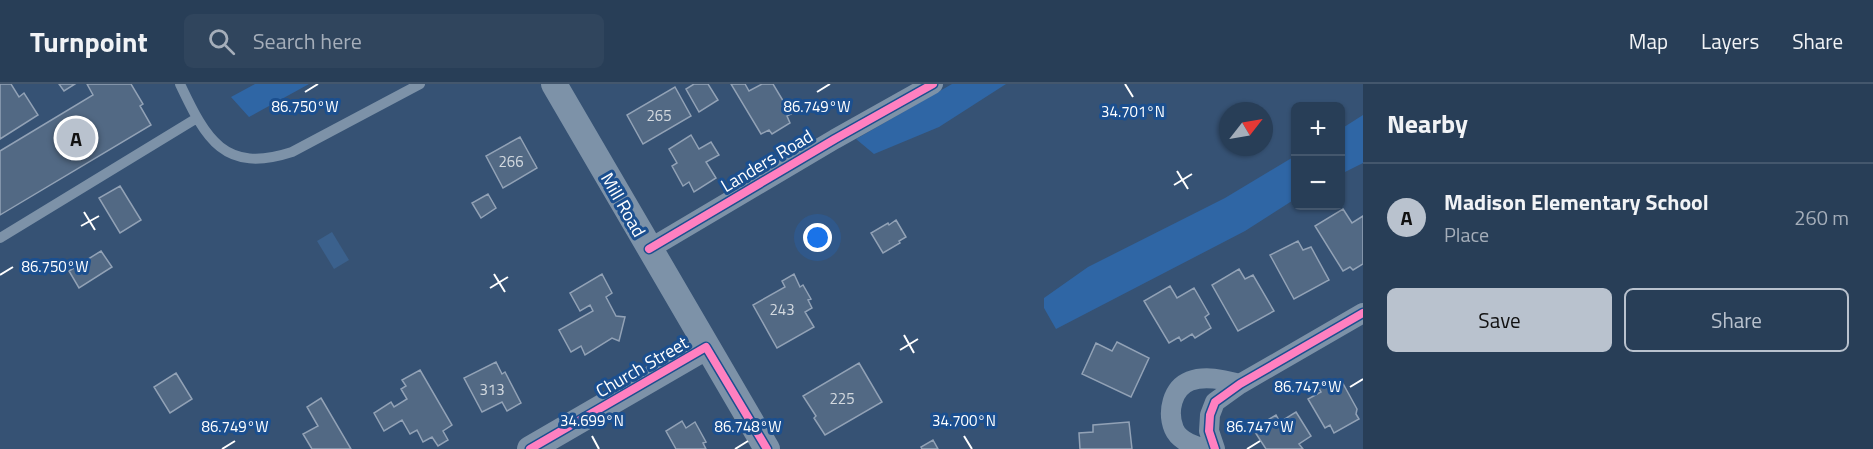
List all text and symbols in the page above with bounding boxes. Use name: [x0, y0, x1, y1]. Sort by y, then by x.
search box: [184, 14, 604, 68]
text: Turnpoint: [30, 20, 148, 63]
text: Search here: [253, 24, 362, 58]
icon: search: [205, 25, 238, 58]
text: Map: [1629, 25, 1668, 57]
text: Layers: [1701, 25, 1759, 57]
text: Share: [1792, 25, 1843, 57]
text: 86.750°W: [272, 95, 338, 118]
text: 86.749°W: [784, 95, 850, 118]
text: 34.701°N: [1101, 100, 1165, 123]
north arrow: [1219, 102, 1273, 156]
map controls: [1291, 102, 1345, 210]
button: +: [1291, 102, 1345, 156]
house number: 265: [646, 104, 672, 127]
text: Nearby: [1387, 104, 1468, 143]
pin: A: [56, 116, 96, 160]
street label: Landers Road: [715, 122, 818, 199]
house number: 266: [498, 150, 524, 173]
button: −: [1291, 156, 1345, 210]
street label: Mill Road: [594, 168, 653, 242]
text: Madison Elementary School: [1444, 185, 1709, 219]
text: A: [1400, 202, 1413, 233]
text: 260 m: [1794, 202, 1849, 233]
text: Place: [1444, 219, 1489, 250]
your location: [803, 223, 832, 252]
text: 86.750°W: [22, 255, 88, 278]
button: Save: [1387, 288, 1612, 352]
button: Share: [1624, 288, 1849, 352]
house number: 243: [769, 298, 795, 321]
street label: Church Street: [590, 329, 694, 404]
text: 86.747°W: [1275, 375, 1341, 398]
house number: 313: [479, 378, 505, 401]
house number: 225: [829, 387, 855, 410]
text: 34.699°N: [560, 409, 624, 432]
text: 34.700°N: [932, 409, 996, 432]
text: 86.749°W: [202, 415, 268, 438]
text: 86.748°W: [715, 415, 781, 438]
text: 86.747°W: [1227, 415, 1293, 438]

